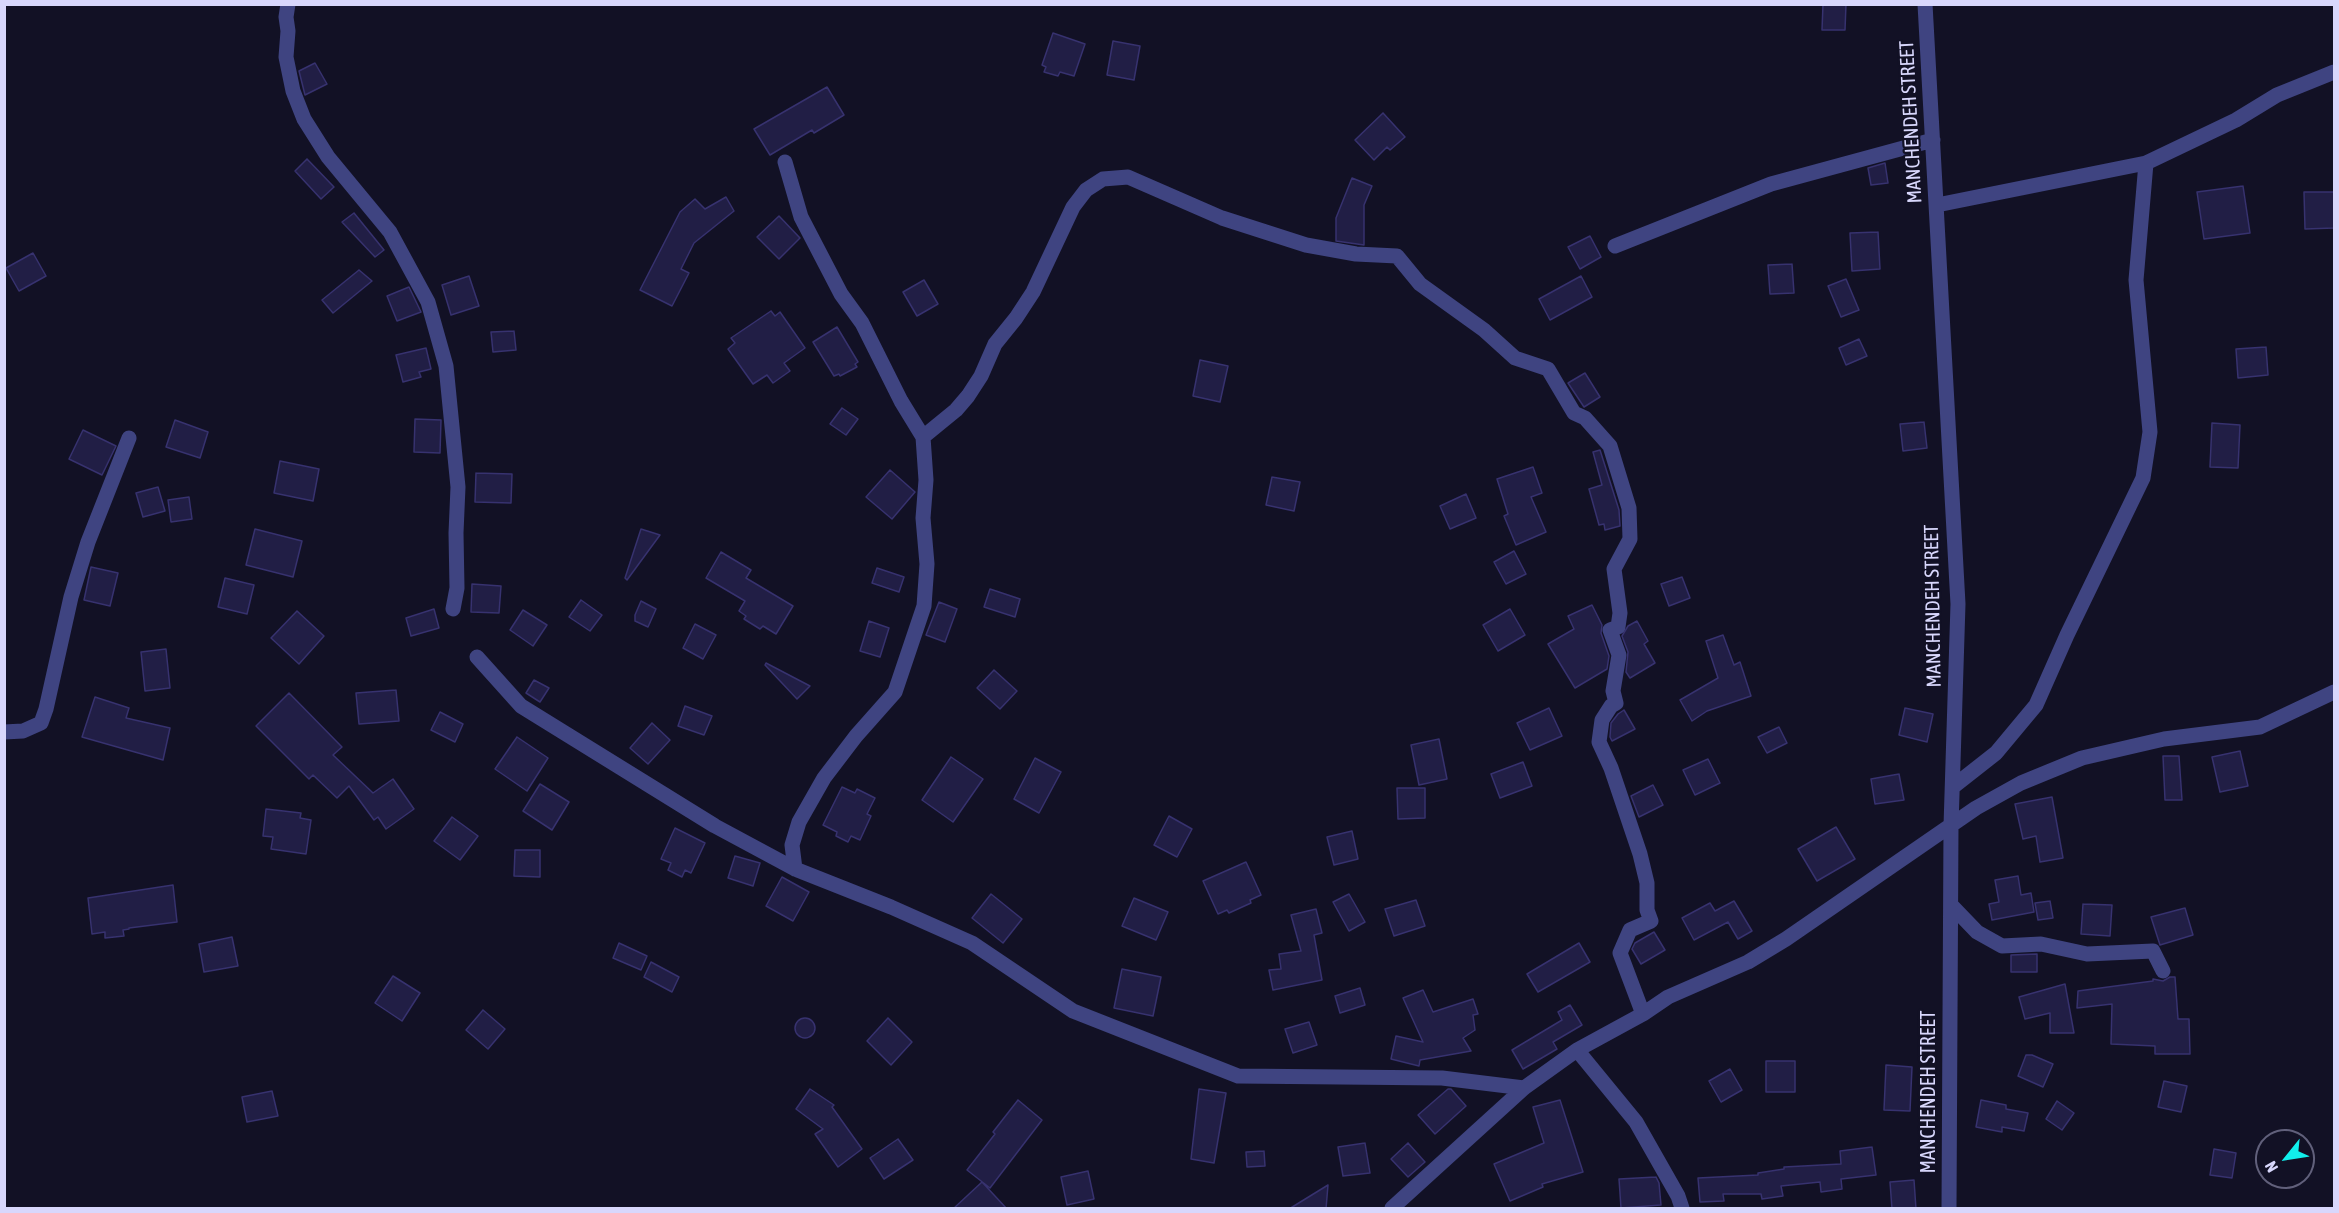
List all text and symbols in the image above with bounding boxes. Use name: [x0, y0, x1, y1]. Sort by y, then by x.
street label: MANCHENDEH STREET: [1895, 40, 1927, 204]
street label: MANCHENDEH STREET: [1920, 524, 1946, 688]
street label: MANCHENDEH STREET: [1917, 1010, 1941, 1174]
north arrow: [2255, 1129, 2315, 1189]
text: N: [2261, 1158, 2281, 1176]

